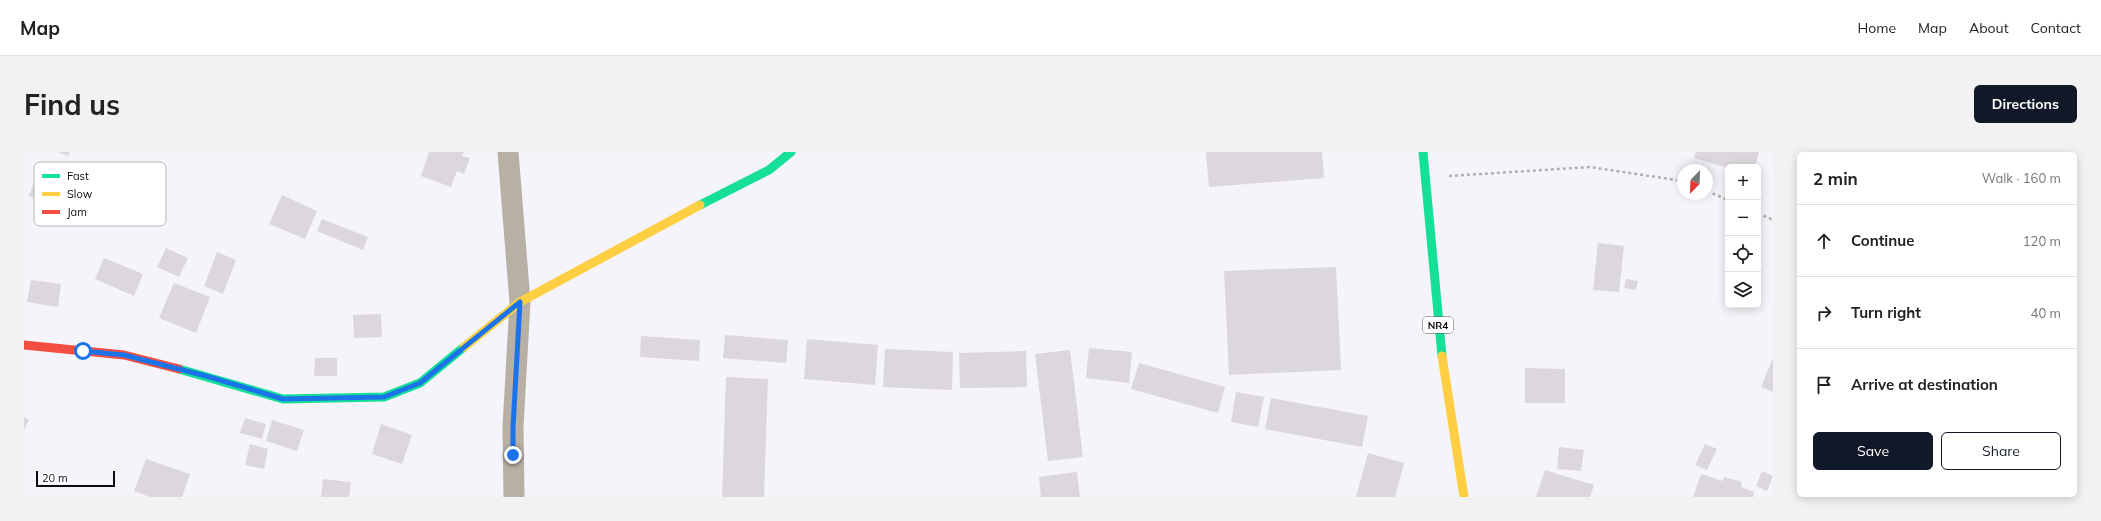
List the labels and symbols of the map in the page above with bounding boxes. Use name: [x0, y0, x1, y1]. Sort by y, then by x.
legend: [34, 162, 166, 226]
north arrow: [1677, 164, 1713, 200]
text: Fast: [67, 169, 89, 183]
text: Slow: [67, 187, 93, 201]
text: Jam: [67, 205, 87, 219]
road number: NR4: [1423, 317, 1453, 333]
route start: [74, 342, 92, 360]
route end: [504, 446, 522, 464]
scale bar: [36, 469, 115, 488]

